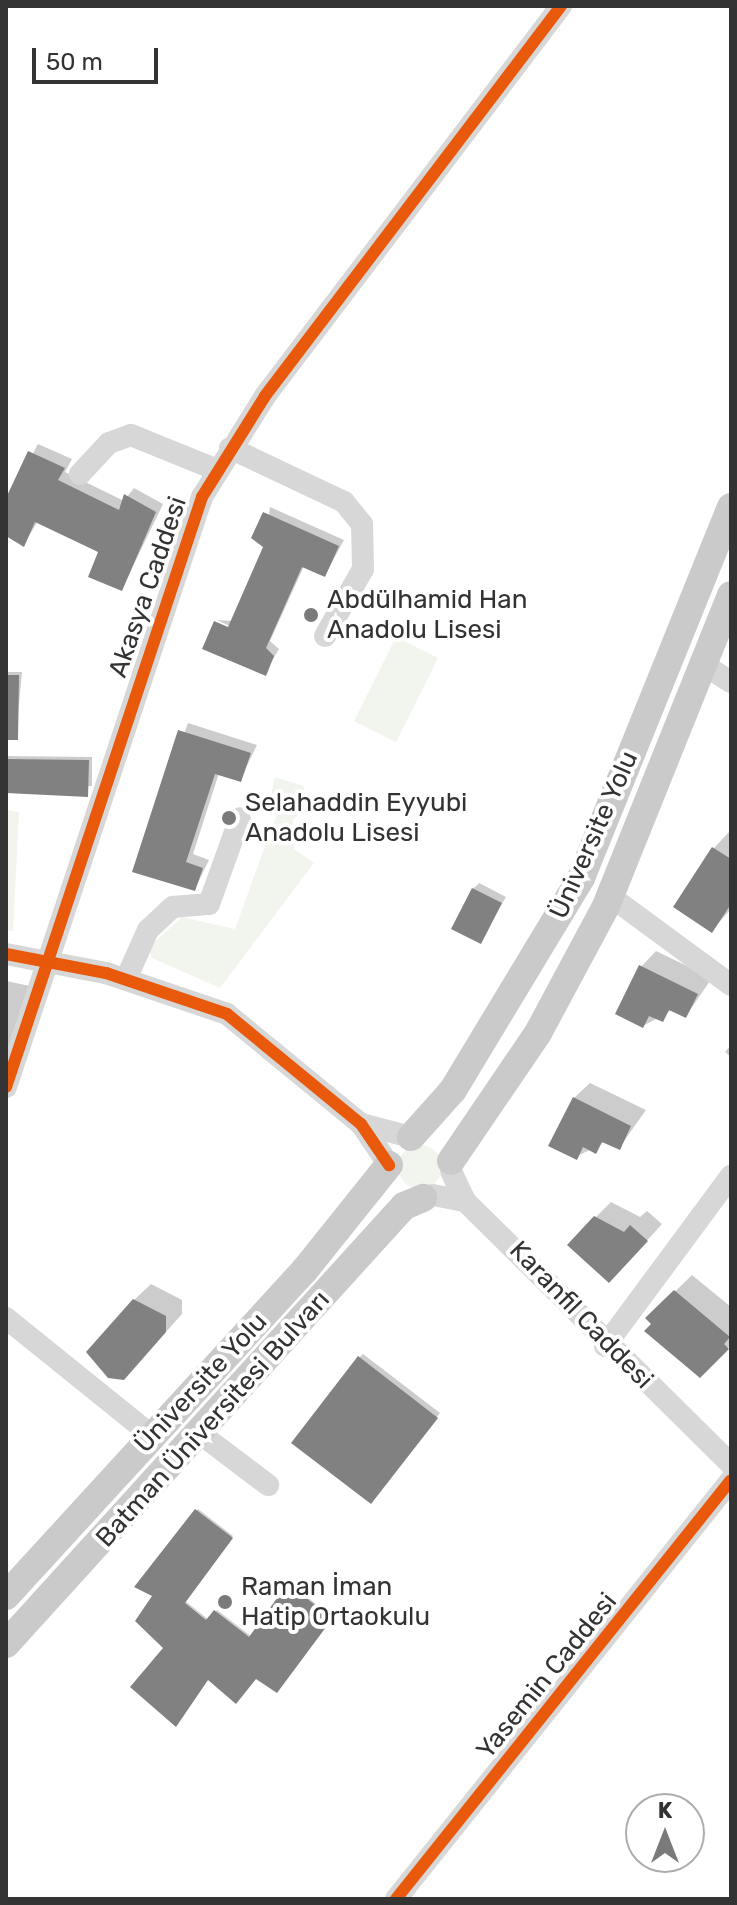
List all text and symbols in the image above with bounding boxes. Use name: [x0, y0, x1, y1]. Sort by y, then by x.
scale bar: [36, 32, 162, 82]
text: 50 m: [46, 48, 103, 76]
street label: Akasya Caddesi: [102, 493, 194, 681]
place label: Abdülhamid Han Anadolu Lisesi: [327, 584, 527, 646]
marker: Abdülhamid Han Anadolu Lisesi: [302, 606, 320, 624]
street label: Üniversite Yolu: [543, 746, 645, 924]
place label: Selahaddin Eyyubi Anadolu Lisesi: [245, 787, 467, 848]
marker: Selahaddin Eyyubi Anadolu Lisesi: [220, 809, 238, 827]
street label: Karanfil Caddesi: [503, 1235, 659, 1395]
street label: Batman Üniversitesi Bulvarı: [90, 1284, 336, 1554]
street label: Üniversite Yolu: [128, 1306, 274, 1460]
place label: Raman İman Hatip Ortaokulu: [241, 1571, 430, 1632]
street label: Yasemin Caddesi: [470, 1587, 624, 1765]
marker: Raman İman Hatip Ortaokulu: [216, 1593, 234, 1611]
north arrow: [625, 1793, 705, 1873]
text: K: [658, 1797, 672, 1824]

